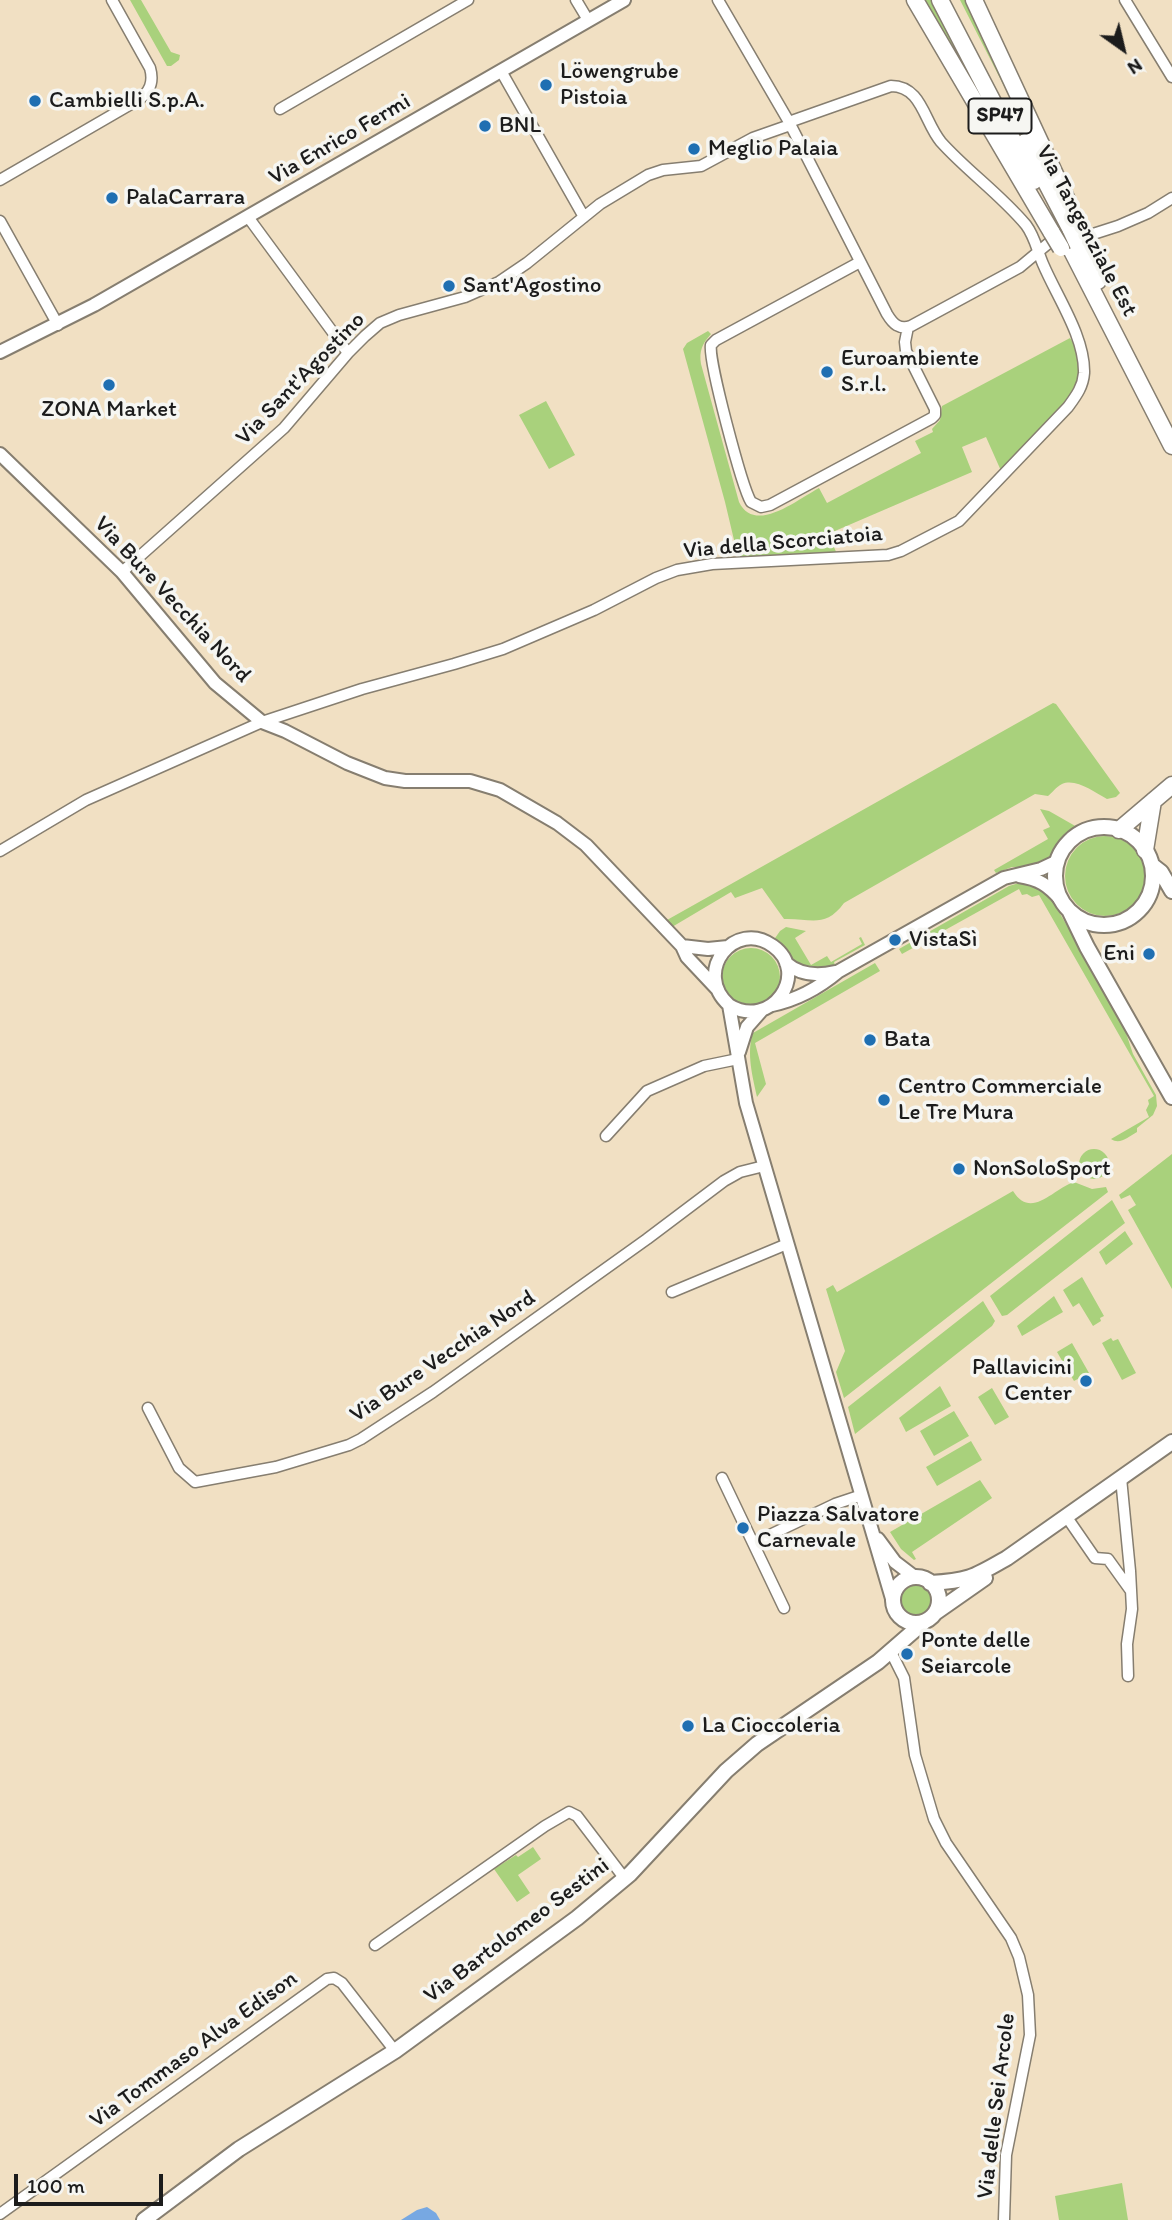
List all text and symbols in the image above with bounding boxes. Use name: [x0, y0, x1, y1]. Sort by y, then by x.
north arrow: [1088, 14, 1158, 84]
text: N: [1123, 54, 1147, 80]
place label: Löwengrube Pistoia: [560, 58, 679, 112]
marker: Löwengrube Pistoia: [538, 77, 554, 93]
place label: Cambielli S.p.A.: [49, 87, 205, 115]
street label: Via Enrico Fermi: [264, 88, 416, 192]
marker: Cambielli S.p.A.: [27, 93, 43, 109]
road number: SP47: [968, 99, 1032, 134]
place label: BNL: [499, 112, 541, 140]
marker: BNL: [477, 118, 493, 134]
place label: Meglio Palaia: [708, 135, 838, 163]
marker: Meglio Palaia: [686, 141, 702, 157]
street label: Via Tangenziale Est: [1029, 141, 1143, 321]
place label: PalaCarrara: [126, 184, 245, 212]
marker: PalaCarrara: [104, 190, 120, 206]
place label: Sant'Agostino: [463, 272, 602, 300]
marker: Sant'Agostino: [441, 278, 457, 294]
street label: Via Sant'Agostino: [230, 307, 372, 451]
place label: Euroambiente S.r.l.: [841, 345, 979, 399]
marker: Euroambiente S.r.l.: [819, 364, 835, 380]
marker: ZONA Market: [101, 377, 117, 393]
place label: ZONA Market: [41, 396, 177, 424]
street label: Via Bure Vecchia Nord: [88, 511, 256, 689]
street label: Via della Scorciatoia: [682, 521, 884, 565]
place label: VistaSì: [909, 926, 977, 954]
marker: VistaSì: [887, 932, 903, 948]
place label: Eni: [1104, 940, 1135, 968]
marker: Eni: [1141, 946, 1157, 962]
place label: Bata: [884, 1026, 931, 1054]
marker: Bata: [862, 1032, 878, 1048]
place label: Centro Commerciale Le Tre Mura: [898, 1073, 1102, 1127]
marker: Centro Commerciale Le Tre Mura: [876, 1092, 892, 1108]
place label: NonSoloSport: [973, 1155, 1111, 1183]
marker: NonSoloSport: [951, 1161, 967, 1177]
street label: Via Bure Vecchia Nord: [345, 1285, 541, 1429]
place label: Pallavicini Center: [972, 1354, 1072, 1408]
marker: Pallavicini Center: [1078, 1373, 1094, 1389]
place label: Piazza Salvatore Carnevale: [757, 1501, 919, 1555]
marker: Piazza Salvatore Carnevale: [735, 1520, 751, 1536]
place label: Ponte delle Seiarcole: [921, 1627, 1030, 1681]
marker: Ponte delle Seiarcole: [899, 1646, 915, 1662]
place label: La Cioccoleria: [702, 1712, 841, 1740]
marker: La Cioccoleria: [680, 1718, 696, 1734]
street label: Via Bartolomeo Sestini: [419, 1852, 615, 2010]
street label: Via Tommaso Alva Edison: [85, 1965, 303, 2135]
street label: Via delle Sei Arcole: [972, 2011, 1022, 2201]
scale bar: [18, 2160, 166, 2204]
text: 100 m: [27, 2173, 85, 2198]

